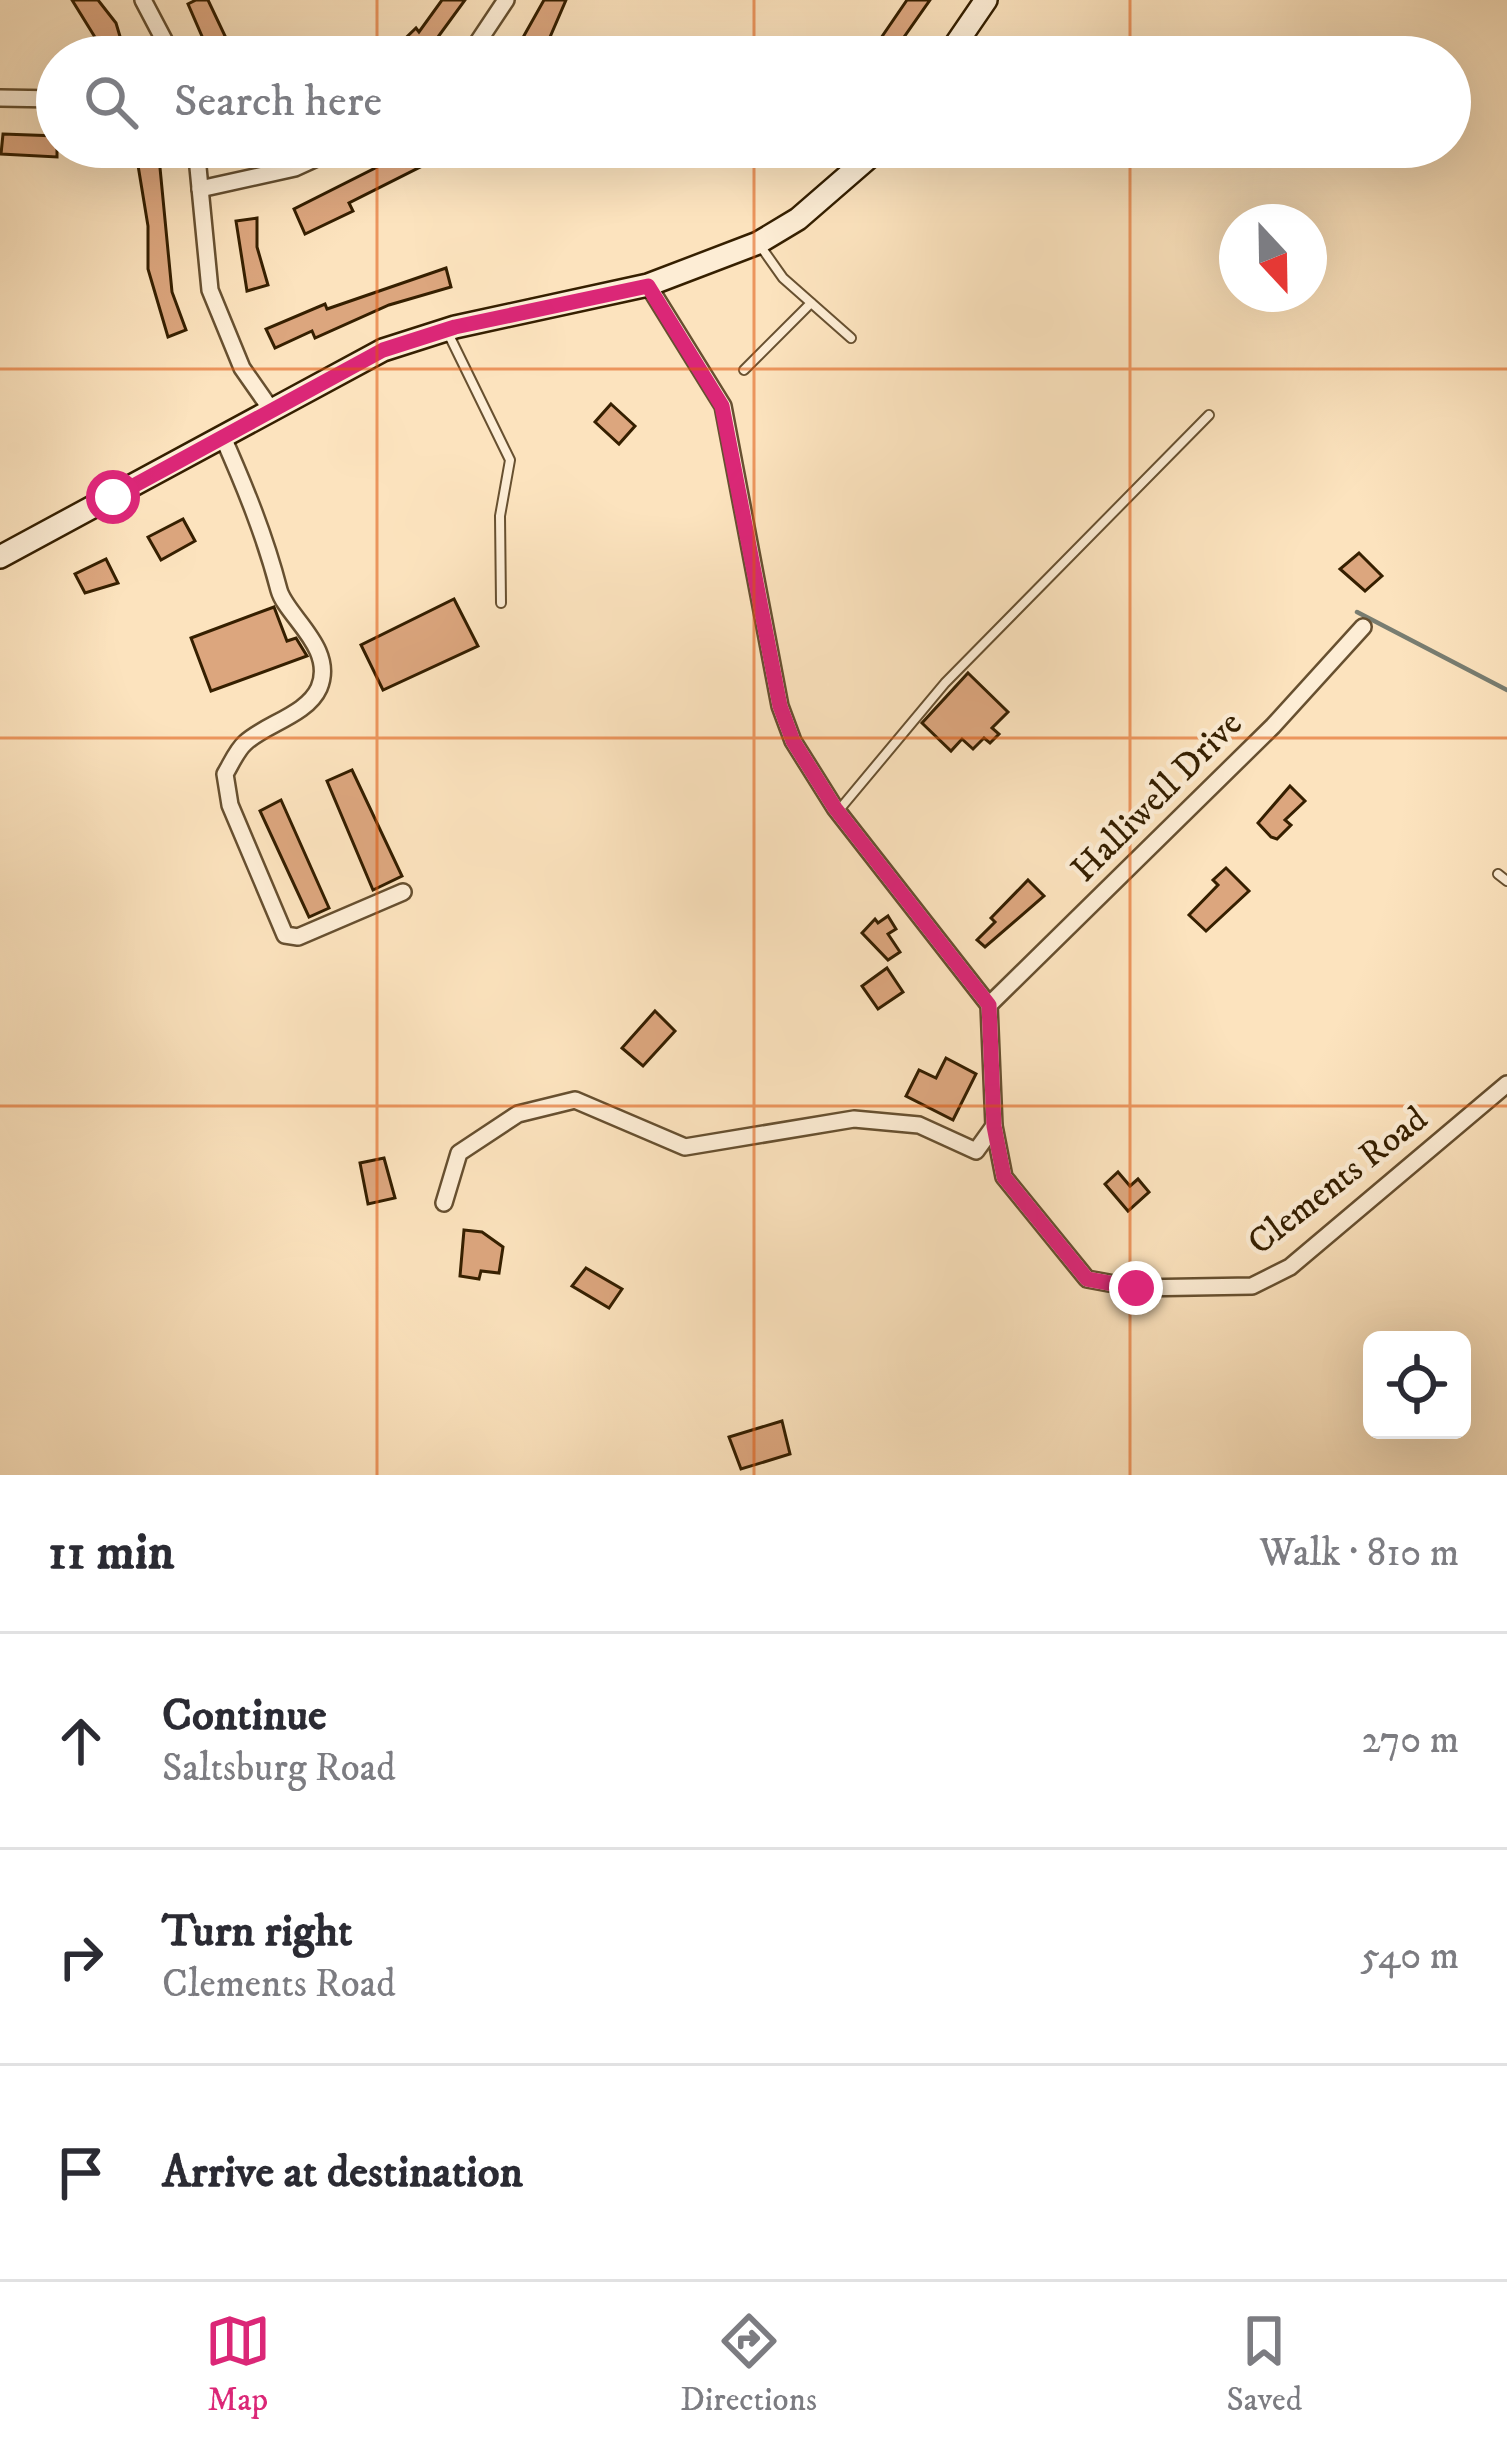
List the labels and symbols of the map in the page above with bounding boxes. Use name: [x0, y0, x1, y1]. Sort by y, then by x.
north arrow: [1219, 204, 1327, 312]
route start: [86, 470, 140, 524]
street label: Halliwell Drive: [1062, 702, 1252, 892]
street label: Clements Road: [1239, 1097, 1437, 1265]
route end: [1109, 1261, 1163, 1315]

